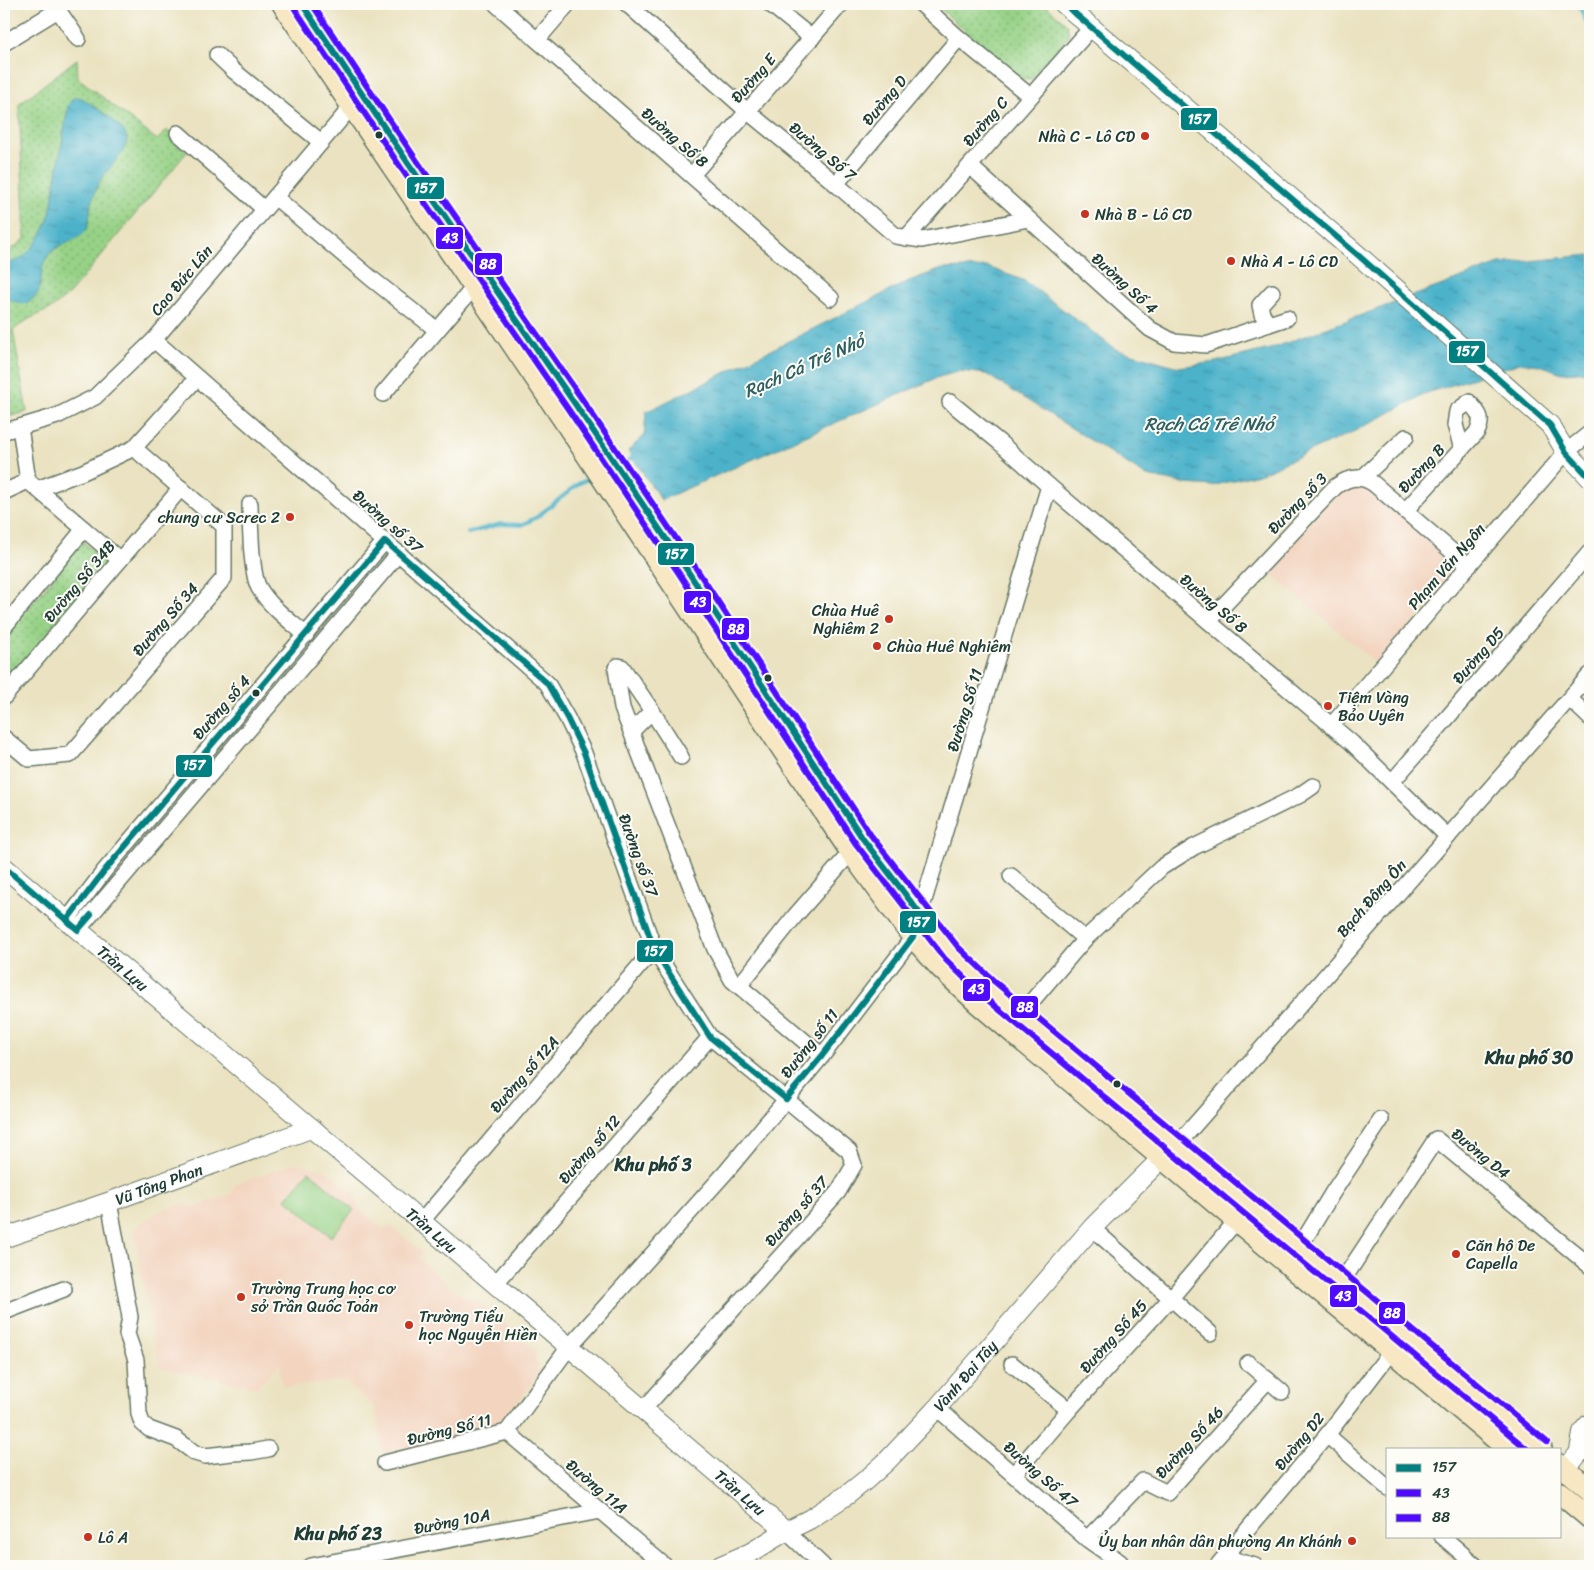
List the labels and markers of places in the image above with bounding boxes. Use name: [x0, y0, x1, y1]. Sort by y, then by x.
place label: Nhà C - Lô CD: [1038, 122, 1135, 151]
unlabelled marker: [374, 130, 384, 140]
marker: Nhà C - Lô CD: [1139, 130, 1151, 142]
place label: Nhà B - Lô CD: [1095, 200, 1192, 229]
marker: Nhà B - Lô CD: [1079, 208, 1091, 220]
place label: Nhà A - Lô CD: [1241, 247, 1339, 276]
marker: Nhà A - Lô CD: [1225, 255, 1237, 267]
place label: chung cư Screc 2: [158, 503, 280, 532]
marker: chung cư Screc 2: [284, 511, 296, 523]
place label: Chùa Huê Nghiêm 2: [812, 596, 879, 643]
marker: Chùa Huê Nghiêm 2: [883, 613, 895, 625]
place label: Chùa Huê Nghiêm: [887, 632, 1011, 661]
marker: Chùa Huê Nghiêm: [871, 640, 883, 652]
unlabelled marker: [763, 673, 773, 683]
place label: Tiệm Vàng Bảo Uyên: [1338, 683, 1409, 730]
unlabelled marker: [251, 688, 261, 698]
marker: Tiệm Vàng Bảo Uyên: [1322, 700, 1334, 712]
unlabelled marker: [1112, 1079, 1122, 1089]
place label: Căn hộ De Capella: [1466, 1231, 1535, 1278]
marker: Căn hộ De Capella: [1450, 1248, 1462, 1260]
place label: Trường Trung học cơ sở Trần Quốc Toản: [250, 1274, 397, 1321]
marker: Trường Trung học cơ sở Trần Quốc Toản: [235, 1291, 247, 1303]
place label: Trường Tiểu học Nguyễn Hiền: [418, 1302, 538, 1349]
marker: Trường Tiểu học Nguyễn Hiền: [403, 1319, 415, 1331]
place label: Lô A: [98, 1523, 128, 1552]
place label: Ủy ban nhân dân phường An Khánh: [1099, 1527, 1342, 1556]
marker: Lô A: [82, 1531, 94, 1543]
marker: Ủy ban nhân dân phường An Khánh: [1346, 1535, 1358, 1547]

